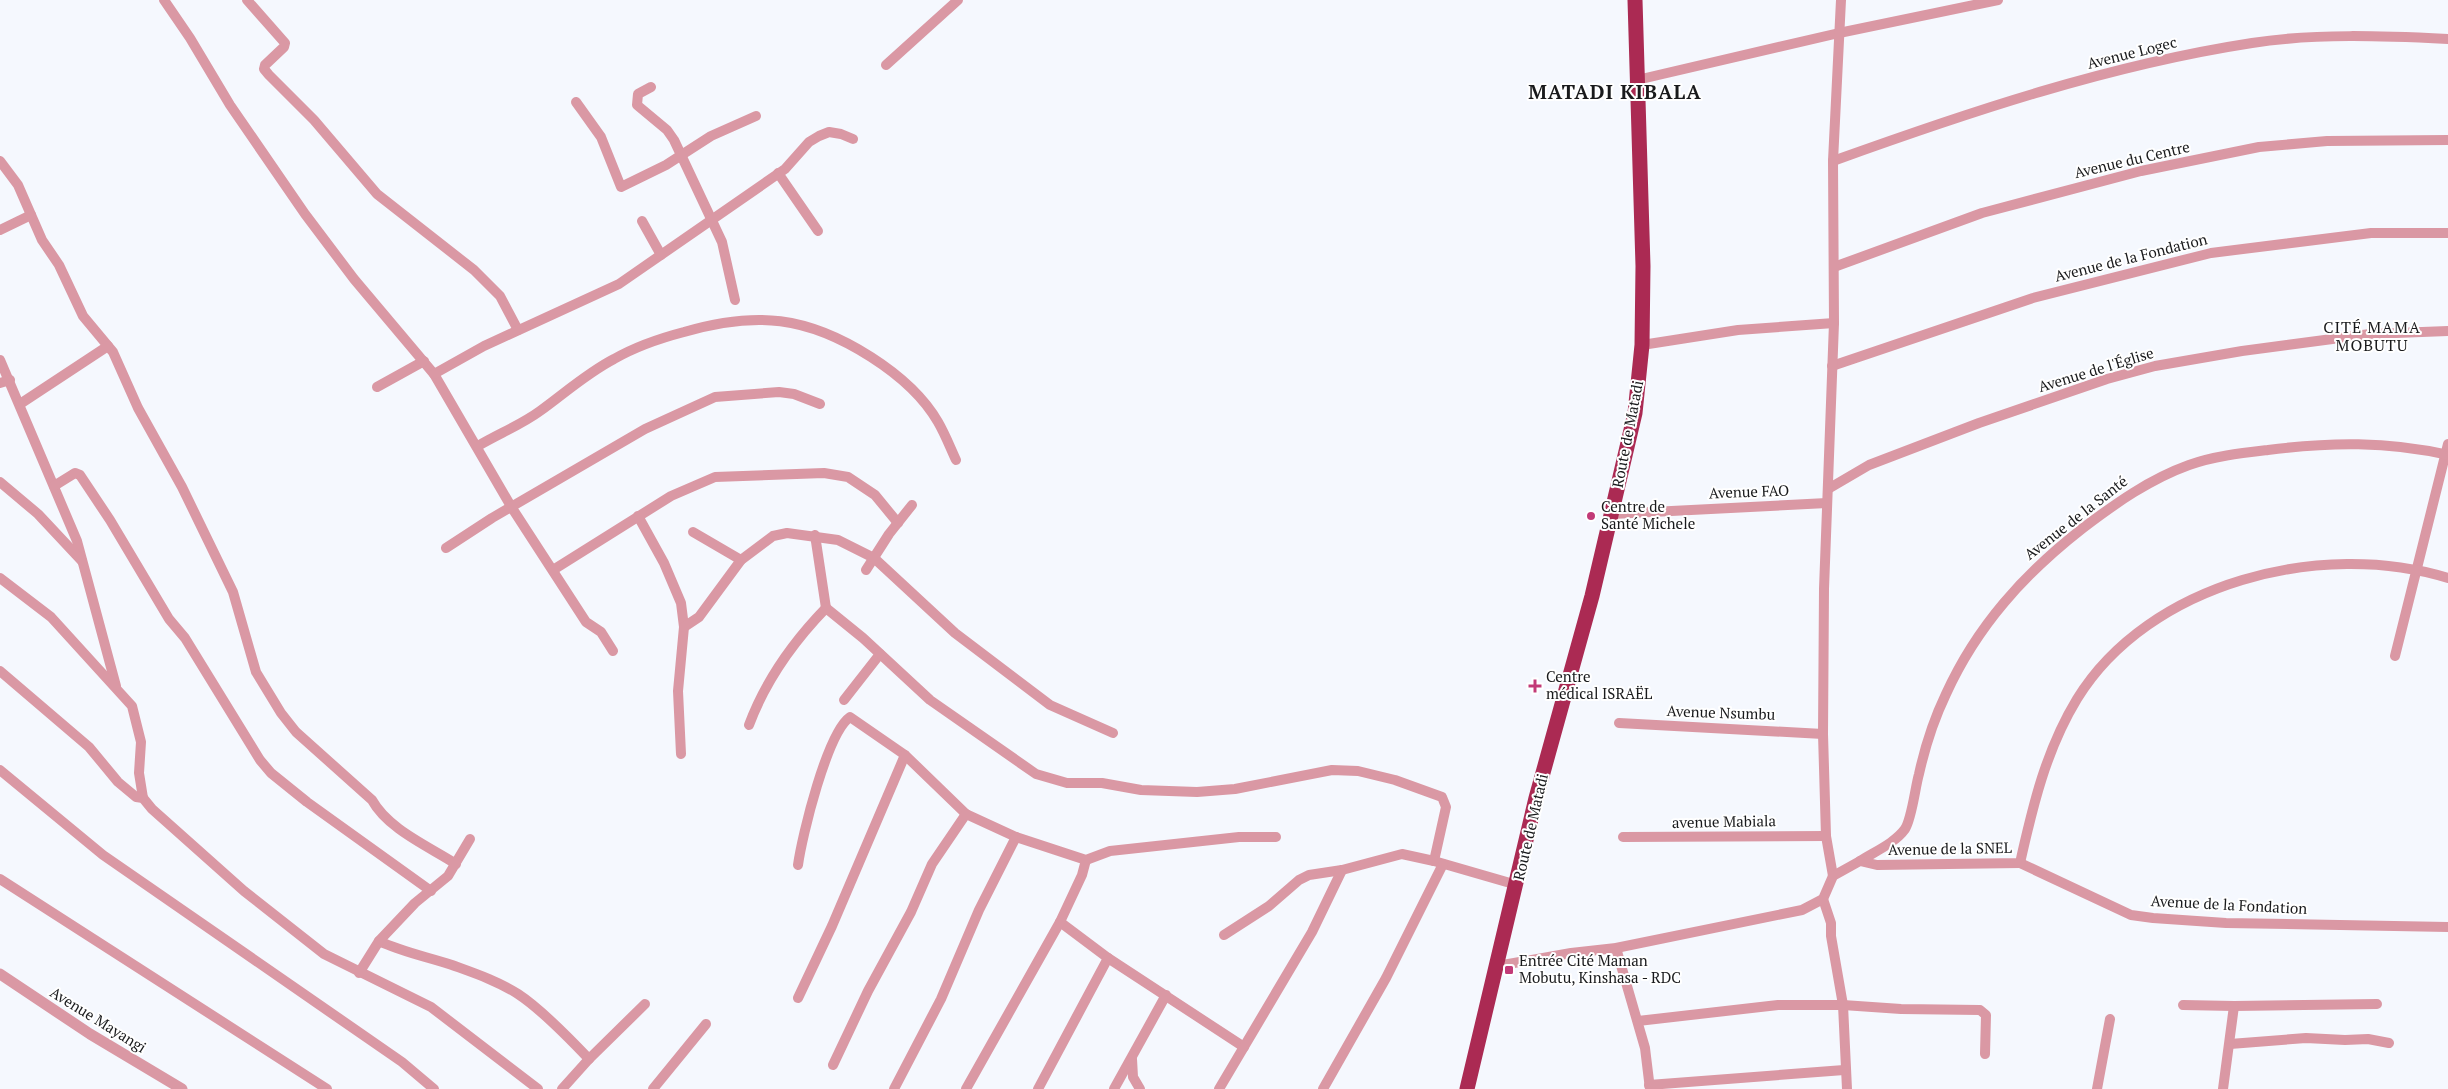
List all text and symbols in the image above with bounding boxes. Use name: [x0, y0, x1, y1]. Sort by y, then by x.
street label: Avenue Logec: [2085, 31, 2179, 73]
district label: MATADI KIBALA: [1528, 78, 1702, 105]
street label: Avenue du Centre: [2072, 136, 2191, 182]
street label: Avenue de la Fondation: [2052, 228, 2209, 286]
district label: CITÉ MAMA MOBUTU: [2323, 316, 2421, 356]
street label: Avenue de l'Église: [2035, 342, 2156, 396]
street label: Route de Matadi: [1607, 378, 1647, 489]
street label: Avenue de la Santé: [2020, 471, 2131, 564]
street label: Avenue FAO: [1708, 480, 1789, 502]
place label: Centre de Santé Michele: [1601, 496, 1695, 533]
marker: Centre de Santé Michele: [1585, 510, 1597, 522]
place label: Centre médical ISRAËL: [1546, 666, 1652, 703]
marker: Centre médical ISRAËL: [1528, 679, 1542, 693]
street label: Avenue Nsumbu: [1666, 700, 1776, 724]
street label: Route de Matadi: [1508, 771, 1552, 882]
street label: avenue Mabiala: [1672, 810, 1777, 832]
street label: Avenue de la SNEL: [1888, 837, 2012, 859]
street label: Avenue de la Fondation: [2150, 890, 2308, 918]
place label: Entrée Cité Maman Mobutu, Kinshasa - RDC: [1519, 950, 1681, 987]
marker: Entrée Cité Maman Mobutu, Kinshasa - RDC: [1503, 964, 1515, 976]
street label: Avenue Mayangi: [47, 982, 150, 1057]

